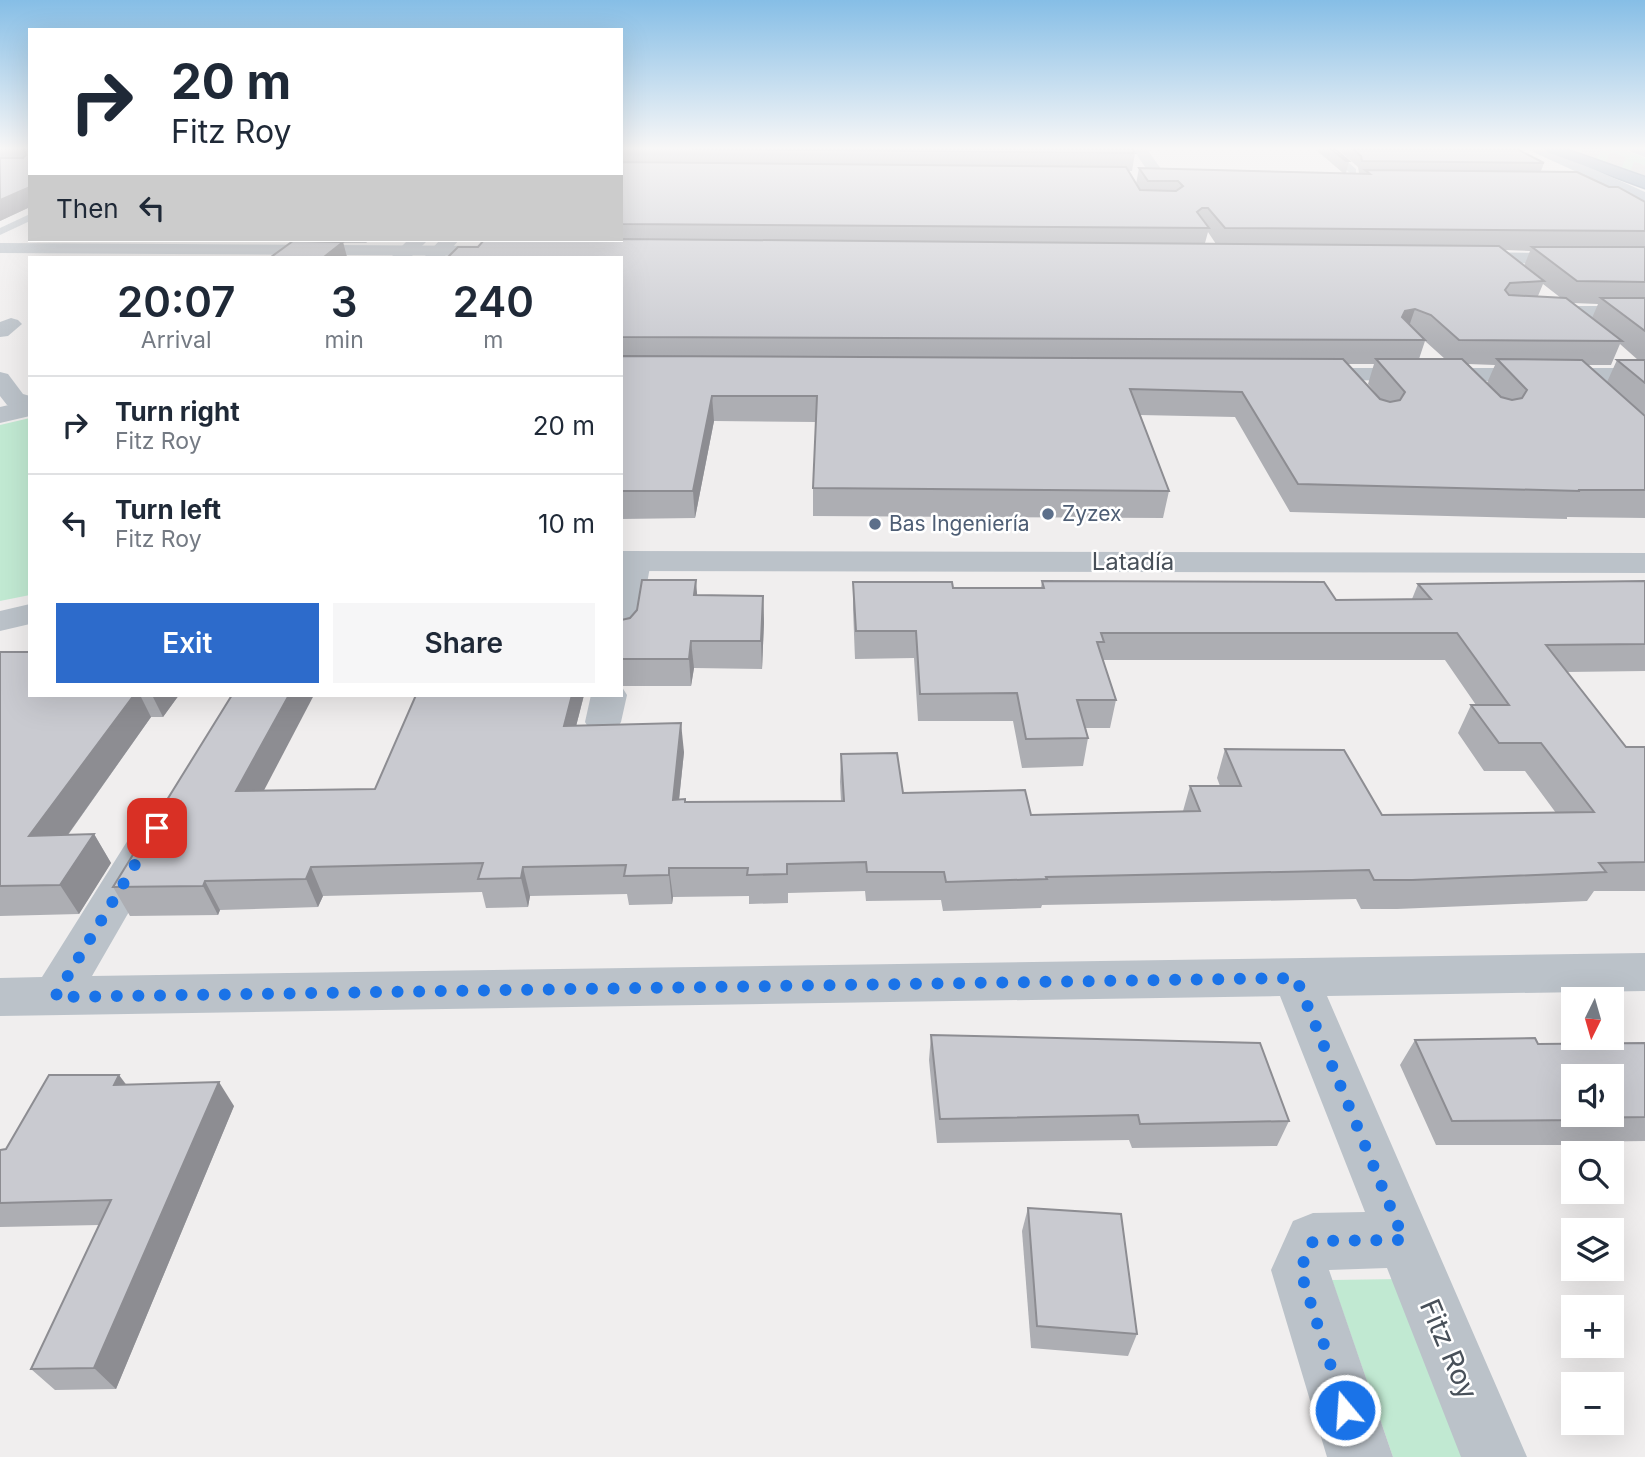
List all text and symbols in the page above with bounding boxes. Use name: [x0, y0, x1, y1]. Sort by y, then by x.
text: 20 m: [171, 52, 291, 111]
icon: right: [56, 56, 147, 147]
text: Fitz Roy: [171, 112, 291, 151]
icon: left: [133, 189, 171, 227]
text: Then: [56, 193, 119, 224]
text: 20:07: [117, 276, 235, 327]
text: 3: [331, 276, 357, 327]
text: 240: [453, 276, 534, 327]
text: Arrival: [141, 326, 212, 354]
text: min: [324, 326, 364, 354]
text: m: [483, 326, 503, 354]
text: Turn right: [115, 396, 240, 427]
icon: right: [56, 406, 94, 444]
text: 20 m: [533, 410, 595, 441]
text: Fitz Roy: [115, 427, 202, 455]
text: Turn left: [115, 494, 221, 525]
place label: Zyzex: [1062, 501, 1122, 526]
icon: left: [56, 504, 94, 542]
marker: Zyzex: [1040, 506, 1056, 522]
text: 10 m: [538, 508, 595, 539]
place label: Bas Ingeniería: [889, 511, 1030, 536]
marker: Bas Ingeniería: [867, 516, 883, 532]
text: Fitz Roy: [115, 525, 202, 553]
street label: Latadía: [1092, 547, 1174, 576]
button: Exit: [56, 603, 319, 683]
button: Share: [333, 603, 595, 683]
pin: [127, 798, 187, 858]
icon: arrive: [138, 809, 176, 847]
north arrow: [1561, 987, 1624, 1050]
map controls: [1561, 987, 1624, 1435]
button: sound: [1561, 1064, 1624, 1127]
button: search: [1561, 1141, 1624, 1204]
button: layers: [1561, 1218, 1624, 1281]
street label: Fitz Roy: [1413, 1294, 1485, 1404]
button: +: [1561, 1295, 1624, 1358]
button: −: [1561, 1372, 1624, 1435]
position arrow: [1308, 1373, 1382, 1447]

